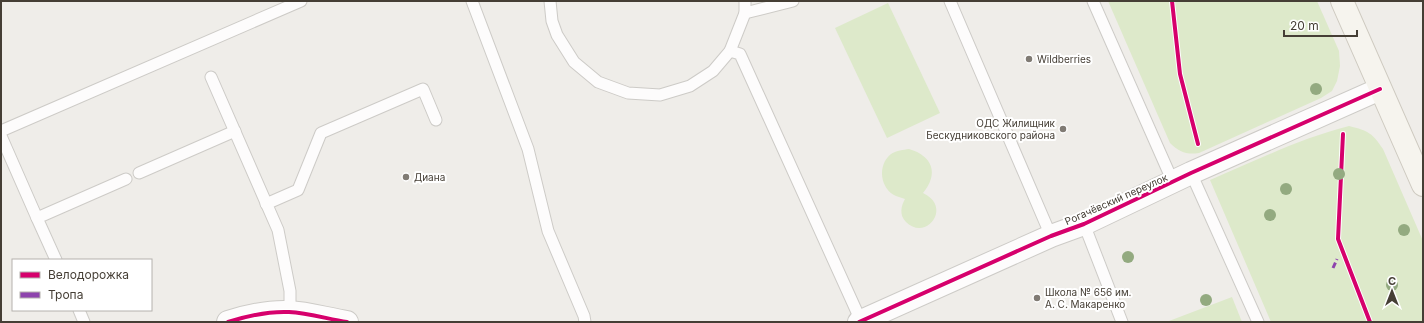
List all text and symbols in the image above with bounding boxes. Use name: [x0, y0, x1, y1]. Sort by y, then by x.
scale bar: [1284, 12, 1357, 38]
text: 20 m: [1290, 18, 1319, 33]
place label: Wildberries: [1037, 53, 1091, 65]
marker: Wildberries: [1024, 54, 1034, 64]
place label: ОДС Жилищник Бескудниковского района: [926, 117, 1056, 141]
marker: ОДС Жилищник Бескудниковского района: [1058, 124, 1068, 134]
place label: Диана: [414, 171, 445, 183]
street label: Рогачёвский переулок: [1063, 171, 1170, 227]
marker: Диана: [401, 172, 411, 182]
legend: [12, 259, 152, 311]
text: Велодорожка: [48, 267, 129, 282]
north arrow: [1372, 271, 1412, 311]
text: С: [1388, 274, 1396, 288]
place label: Школа № 656 им. А. С. Макаренко: [1045, 286, 1132, 310]
text: Тропа: [48, 287, 83, 302]
marker: Школа № 656 им. А. С. Макаренко: [1032, 293, 1042, 303]

